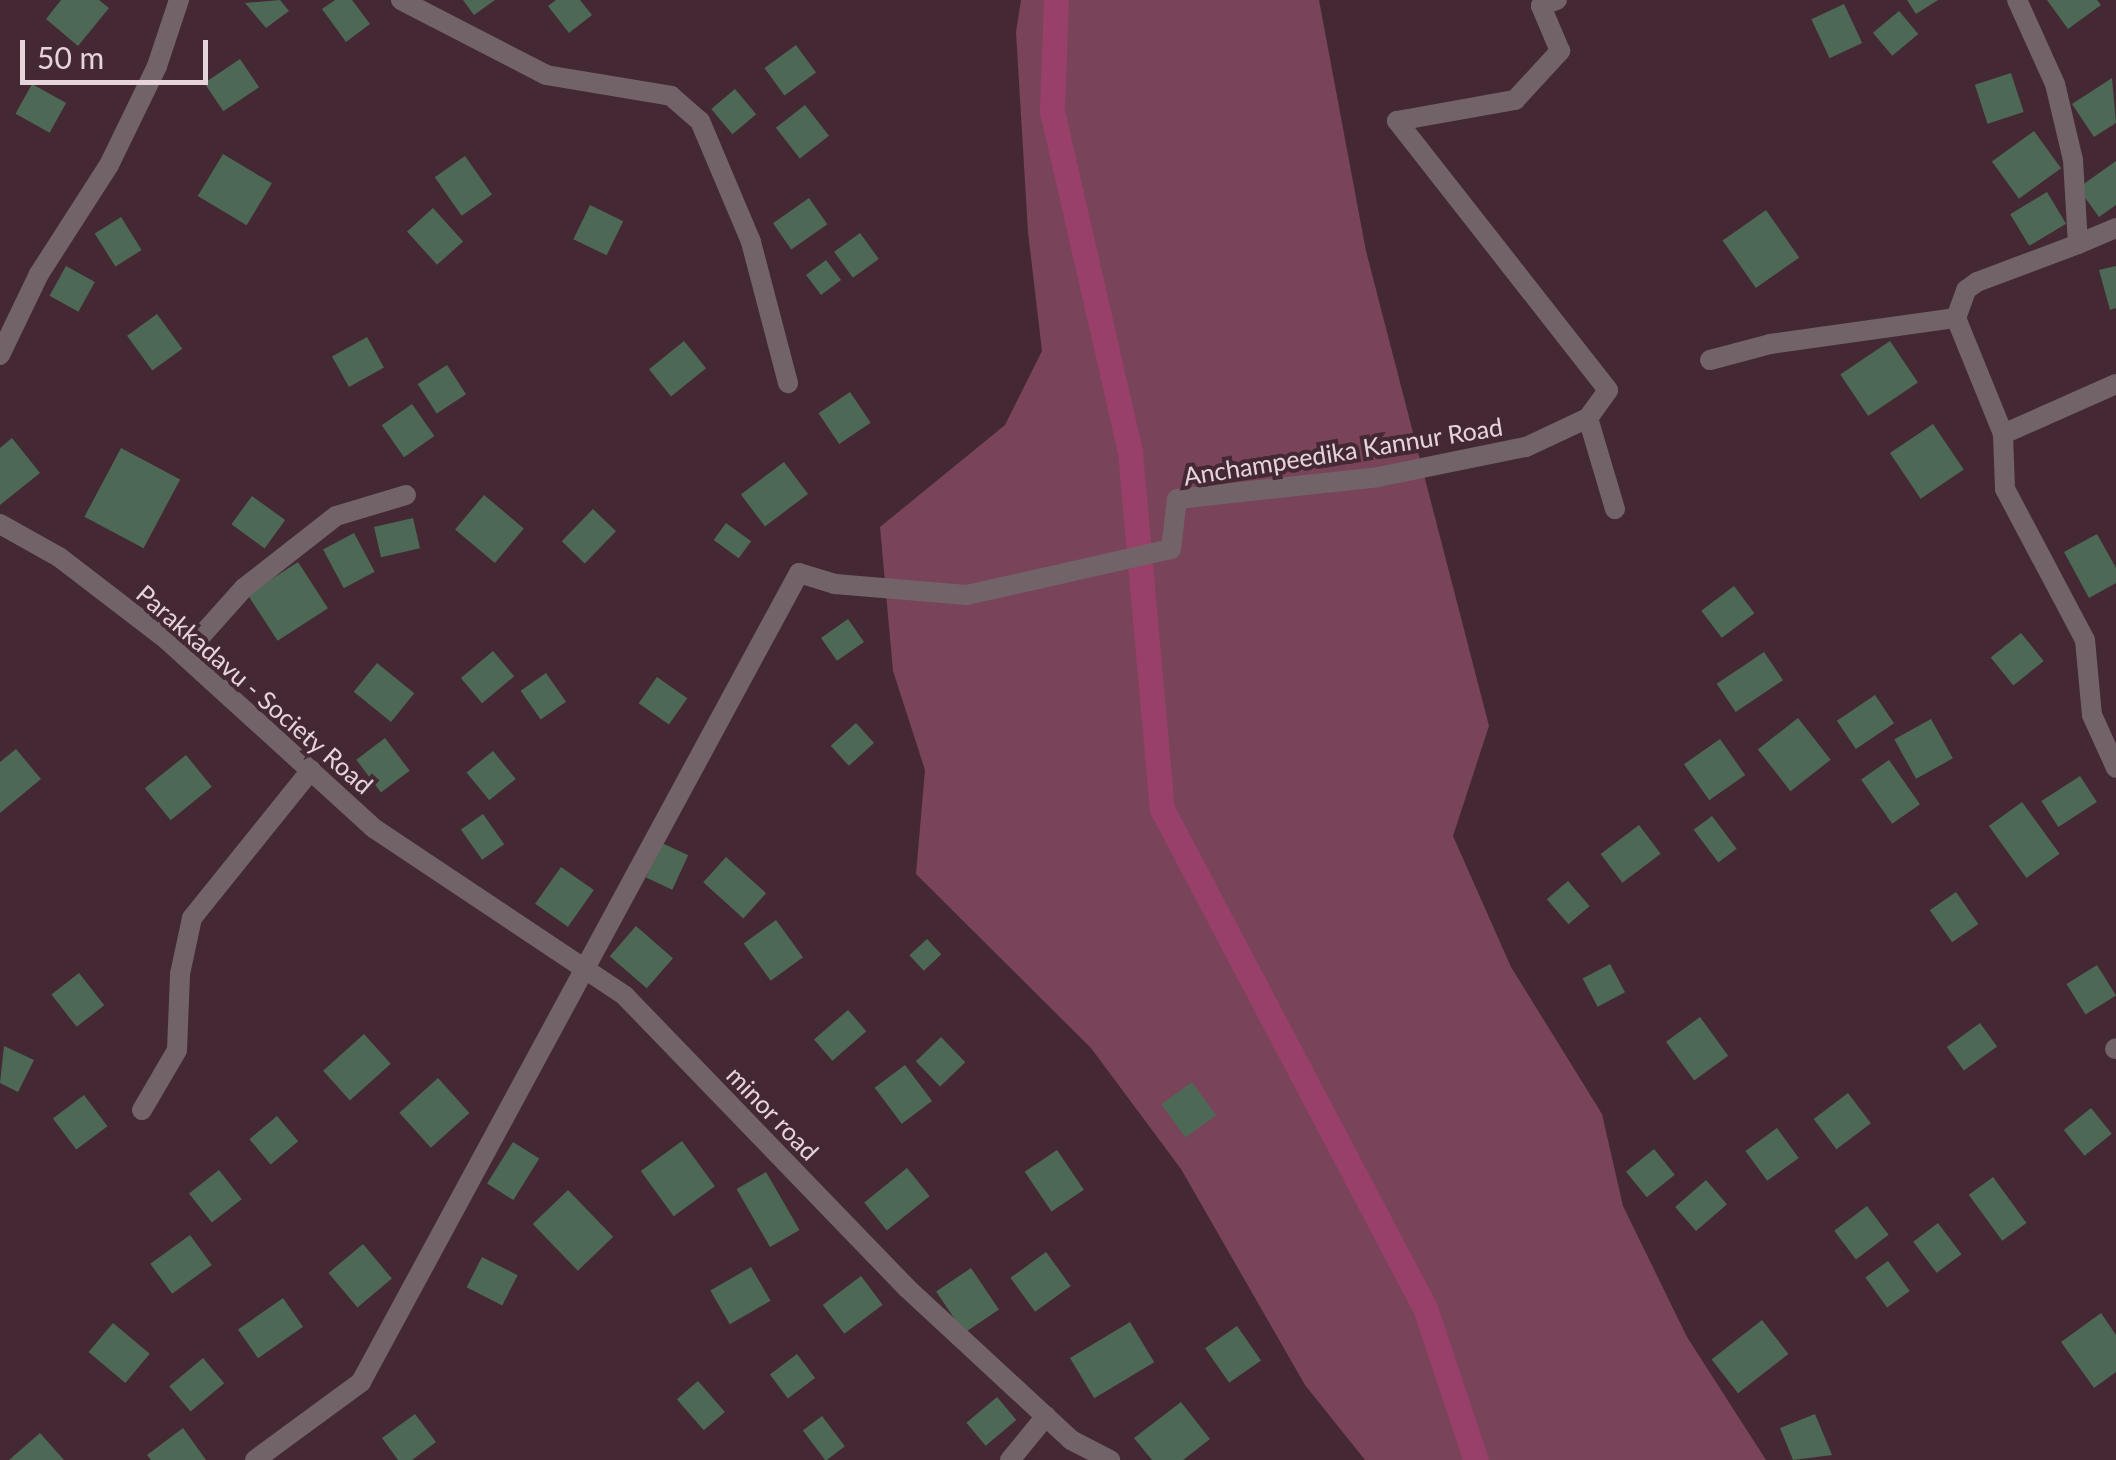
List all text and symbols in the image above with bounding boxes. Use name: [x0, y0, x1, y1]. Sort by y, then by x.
scale bar: [25, 20, 212, 82]
text: 50 m: [37, 39, 104, 75]
street label: Anchampeedika Kannur Road: [1181, 411, 1505, 491]
street label: Parakkadavu - Society Road: [131, 578, 379, 800]
street label: minor road: [721, 1060, 825, 1166]

